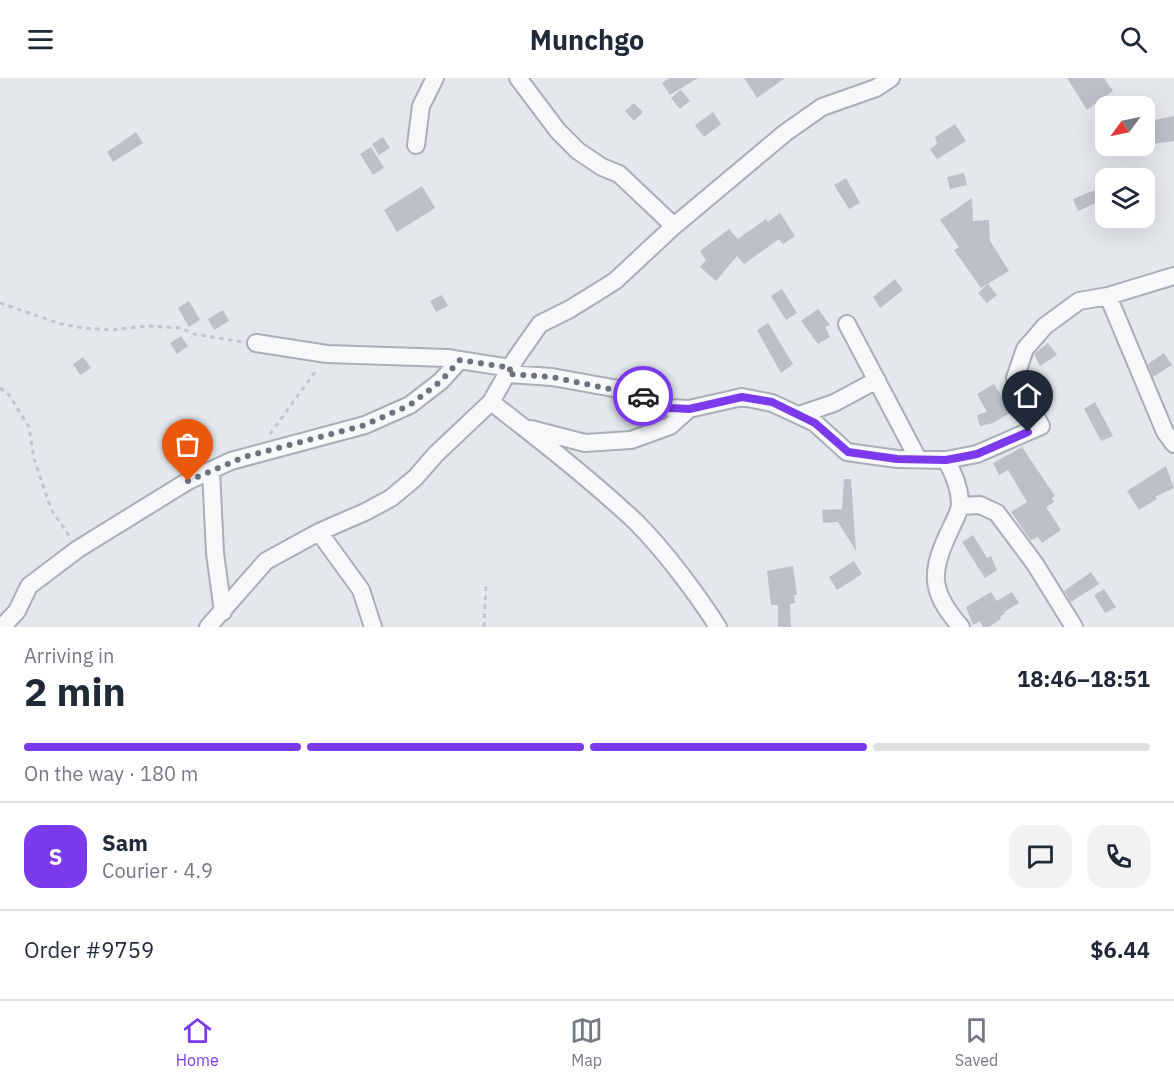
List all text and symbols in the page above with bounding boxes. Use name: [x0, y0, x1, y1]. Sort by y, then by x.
text: Munchgo: [530, 22, 644, 57]
icon: menu: [24, 23, 57, 56]
icon: search: [1117, 23, 1150, 56]
north arrow: [1095, 96, 1155, 156]
map controls: [1095, 96, 1155, 228]
button: layers: [1095, 168, 1155, 228]
courier: [613, 366, 673, 426]
pin: [1002, 370, 1053, 432]
icon: home: [1011, 379, 1044, 412]
icon: car: [627, 380, 660, 413]
pin: [162, 419, 213, 481]
icon: bag: [171, 428, 204, 461]
text: Arriving in: [24, 642, 114, 669]
text: 18:46–18:51: [1017, 664, 1150, 693]
text: 2 min: [24, 666, 126, 717]
text: On the way · 180 m: [24, 760, 198, 787]
button: chat: [1009, 825, 1072, 888]
button: phone: [1087, 825, 1150, 888]
text: Sam: [102, 828, 148, 857]
text: S: [49, 842, 62, 871]
text: Courier · 4.9: [102, 857, 213, 884]
text: Order #9759: [24, 935, 154, 964]
text: $6.44: [1090, 935, 1150, 964]
tab: Home: [176, 1014, 219, 1070]
tab: Map: [570, 1014, 603, 1070]
tab: Saved: [955, 1014, 998, 1070]

